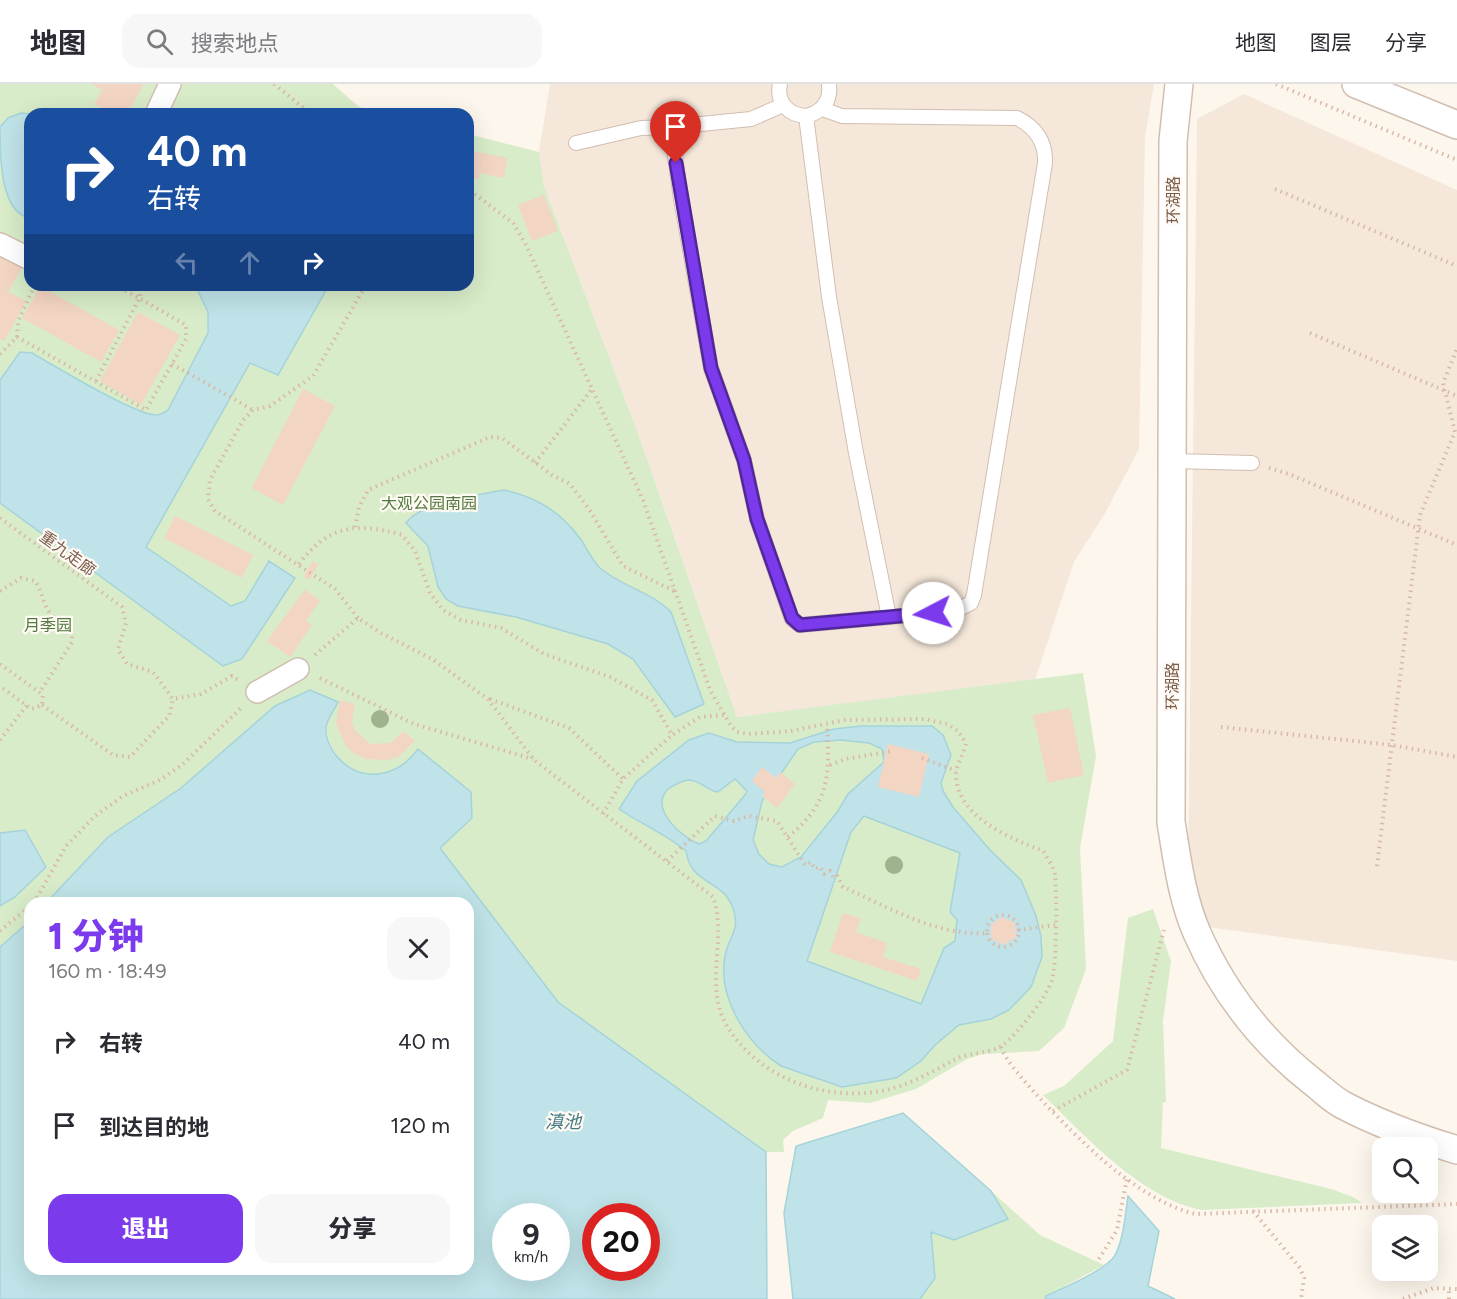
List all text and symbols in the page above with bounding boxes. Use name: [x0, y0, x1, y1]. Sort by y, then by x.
search box: [122, 14, 542, 68]
icon: search: [143, 25, 176, 58]
text: 地图: [30, 26, 86, 60]
text: 搜索地点: [191, 30, 279, 57]
text: 地图: [1235, 30, 1277, 55]
text: 图层: [1310, 30, 1352, 55]
text: 分享: [1385, 30, 1427, 55]
pin: [650, 101, 701, 163]
icon: arrive: [659, 110, 692, 143]
text: 40 m: [147, 126, 247, 177]
icon: right: [48, 132, 126, 210]
street label: 环湖路: [1164, 176, 1183, 224]
text: 右转: [147, 182, 201, 215]
icon: left: [170, 246, 203, 279]
icon: ahead: [233, 246, 266, 279]
icon: right: [296, 246, 329, 279]
park label: 大观公园南园: [381, 494, 477, 513]
street label: 重九走廊: [36, 527, 99, 580]
position arrow: [901, 581, 965, 645]
park label: 月季园: [24, 616, 72, 635]
street label: 环湖路: [1163, 662, 1182, 710]
text: 1 分钟: [48, 915, 144, 958]
button: close: [387, 917, 450, 980]
text: 160 m · 18:49: [48, 959, 167, 983]
icon: right: [48, 1025, 81, 1058]
text: 40 m: [398, 1028, 450, 1055]
text: 右转: [99, 1030, 143, 1057]
icon: arrive: [48, 1109, 81, 1142]
water label: 滇池: [545, 1111, 583, 1133]
text: 120 m: [390, 1112, 450, 1139]
text: 到达目的地: [99, 1114, 209, 1141]
map controls: [1372, 1137, 1438, 1281]
button: search: [1372, 1137, 1438, 1203]
button: 退出: [48, 1194, 243, 1263]
button: 分享: [255, 1194, 450, 1263]
speed limit sign: 20: [582, 1203, 660, 1281]
button: layers: [1372, 1215, 1438, 1281]
text: 9: [522, 1216, 540, 1253]
text: km/h: [514, 1248, 548, 1266]

